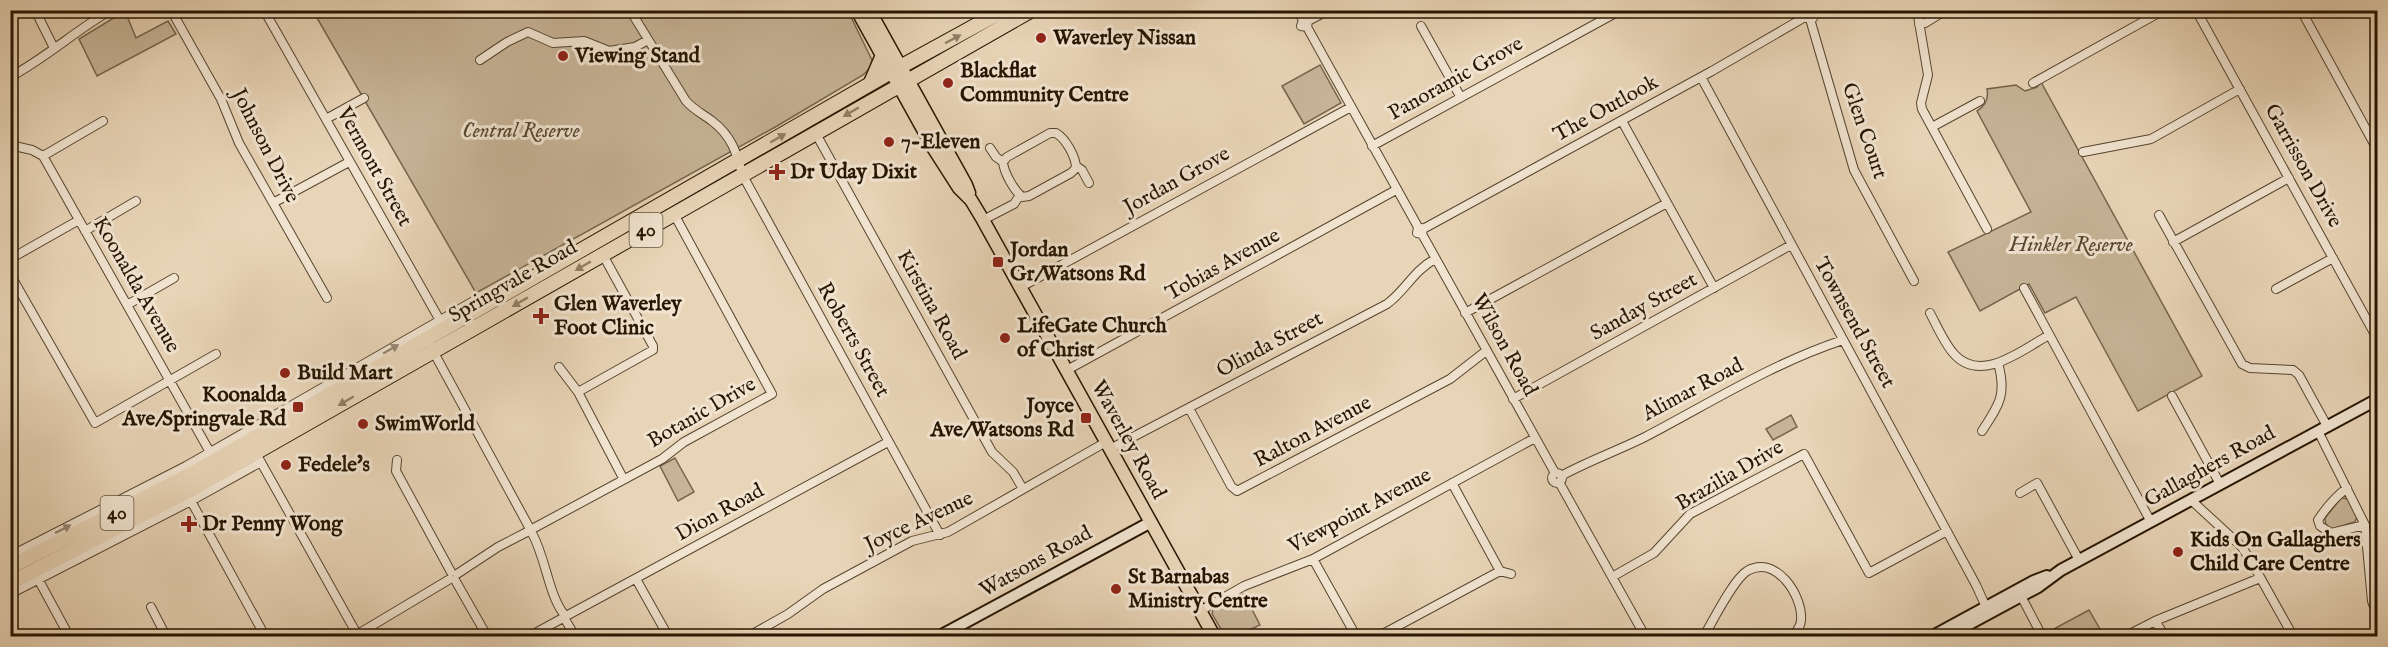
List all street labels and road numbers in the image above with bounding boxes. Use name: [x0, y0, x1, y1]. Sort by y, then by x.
street label: Panoramic Grove: [1384, 31, 1528, 127]
street label: The Outlook: [1549, 69, 1664, 149]
street label: Glen Court: [1835, 79, 1893, 183]
street label: Johnson Drive: [224, 82, 306, 208]
street label: Garrisson Drive: [2258, 99, 2348, 233]
street label: Vermont Street: [330, 102, 418, 231]
street label: Jordan Grove: [1117, 141, 1235, 222]
street label: Koonalda Avenue: [86, 212, 186, 358]
road number: 40: [630, 213, 662, 247]
street label: Tobias Avenue: [1161, 222, 1285, 308]
street label: Springvale Road: [444, 234, 583, 330]
street label: Kirstina Road: [890, 246, 973, 365]
street label: Townsend Street: [1807, 253, 1901, 393]
street label: Sanday Street: [1586, 267, 1702, 347]
street label: Roberts Street: [810, 278, 896, 402]
street label: Wilson Road: [1465, 289, 1544, 402]
street label: Olinda Street: [1212, 306, 1328, 384]
street label: Alimar Road: [1637, 352, 1749, 428]
street label: Botanic Drive: [643, 371, 761, 455]
street label: Waverley Road: [1084, 376, 1172, 505]
street label: Ralton Avenue: [1250, 390, 1377, 474]
street label: Gallaghers Road: [2140, 420, 2281, 514]
street label: Brazilia Drive: [1671, 434, 1789, 518]
street label: Viewpoint Avenue: [1283, 462, 1436, 560]
street label: Dion Road: [671, 477, 770, 548]
street label: Joyce Avenue: [859, 485, 978, 560]
road number: 40: [100, 496, 134, 530]
street label: Watsons Road: [975, 520, 1098, 604]

